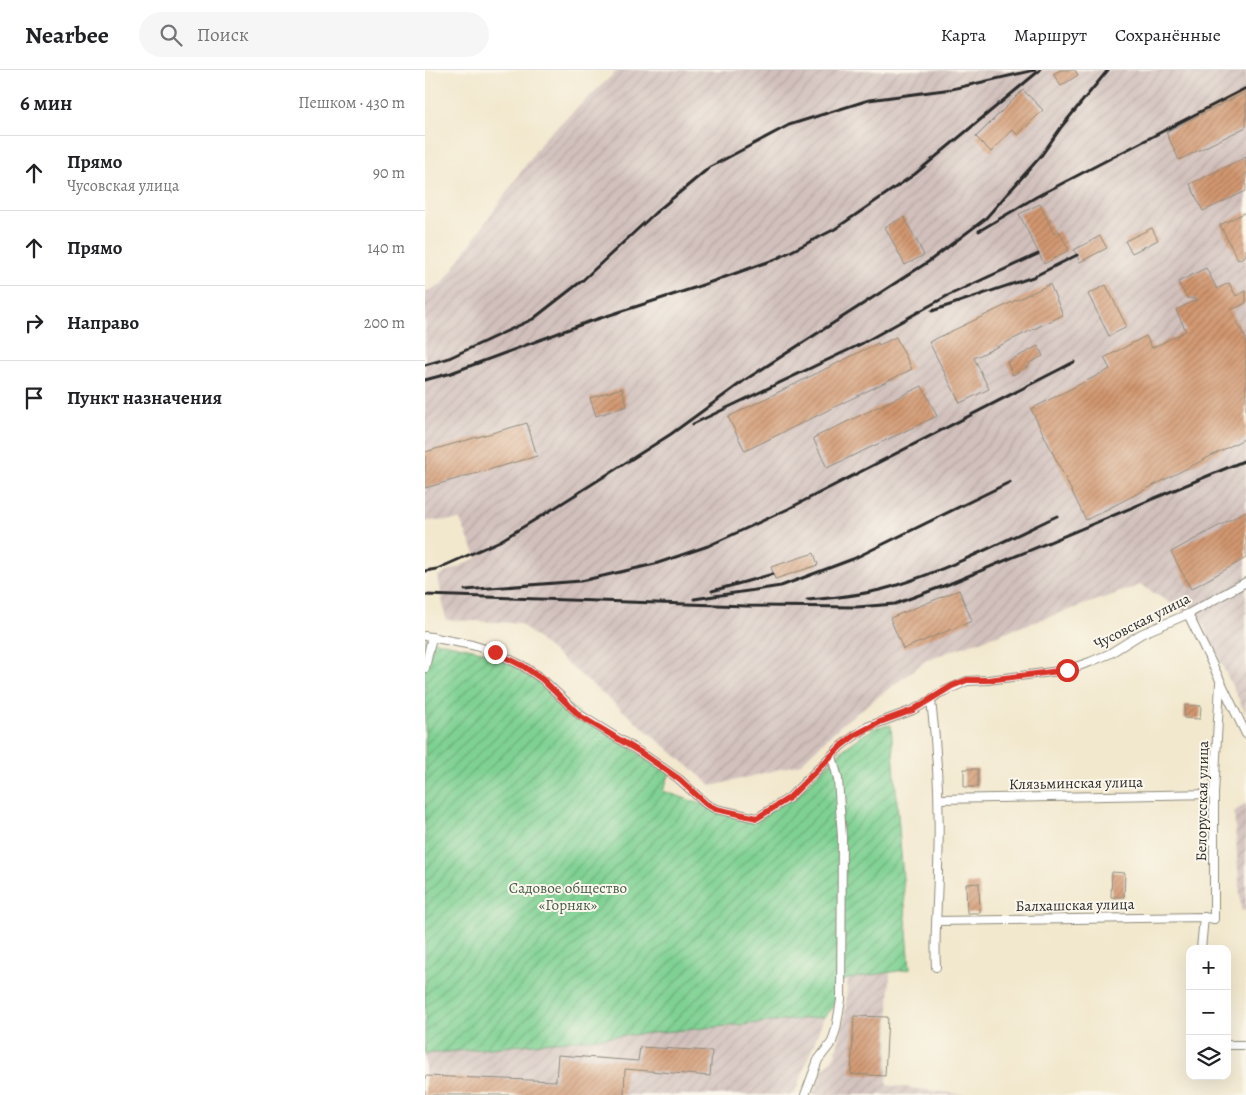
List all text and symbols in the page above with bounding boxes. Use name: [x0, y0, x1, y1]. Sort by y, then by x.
search box: [139, 12, 489, 57]
text: Nearbee: [25, 19, 109, 51]
icon: search: [157, 21, 185, 49]
text: Поиск: [197, 22, 249, 48]
text: Карта: [941, 23, 986, 47]
text: Маршрут: [1014, 23, 1087, 47]
text: Сохранённые: [1115, 23, 1221, 47]
text: 6 мин: [20, 89, 72, 117]
text: Пешком · 430 m: [298, 92, 405, 114]
text: Прямо: [67, 149, 122, 175]
icon: ahead: [20, 159, 48, 187]
text: 90 m: [373, 162, 405, 184]
text: Чусовская улица: [67, 175, 180, 197]
icon: ahead: [20, 234, 48, 262]
text: Прямо: [67, 235, 122, 261]
text: 140 m: [367, 237, 405, 259]
icon: right: [20, 309, 48, 337]
text: Направо: [67, 310, 139, 336]
text: 200 m: [364, 312, 405, 334]
icon: arrive: [20, 384, 48, 412]
text: Пункт назначения: [67, 385, 222, 411]
street label: Чусовская улица: [1090, 588, 1194, 654]
route end: [484, 641, 507, 664]
route start: [1056, 659, 1079, 682]
street label: Белорусская улица: [1191, 740, 1213, 862]
street label: Клязьминская улица: [1009, 772, 1143, 794]
park label: Садовое общество «Горняк»: [509, 878, 627, 915]
street label: Балхашская улица: [1015, 894, 1135, 916]
map controls: [1186, 945, 1231, 1080]
button: +: [1186, 945, 1231, 990]
button: −: [1186, 990, 1231, 1035]
button: layers: [1186, 1035, 1231, 1080]

